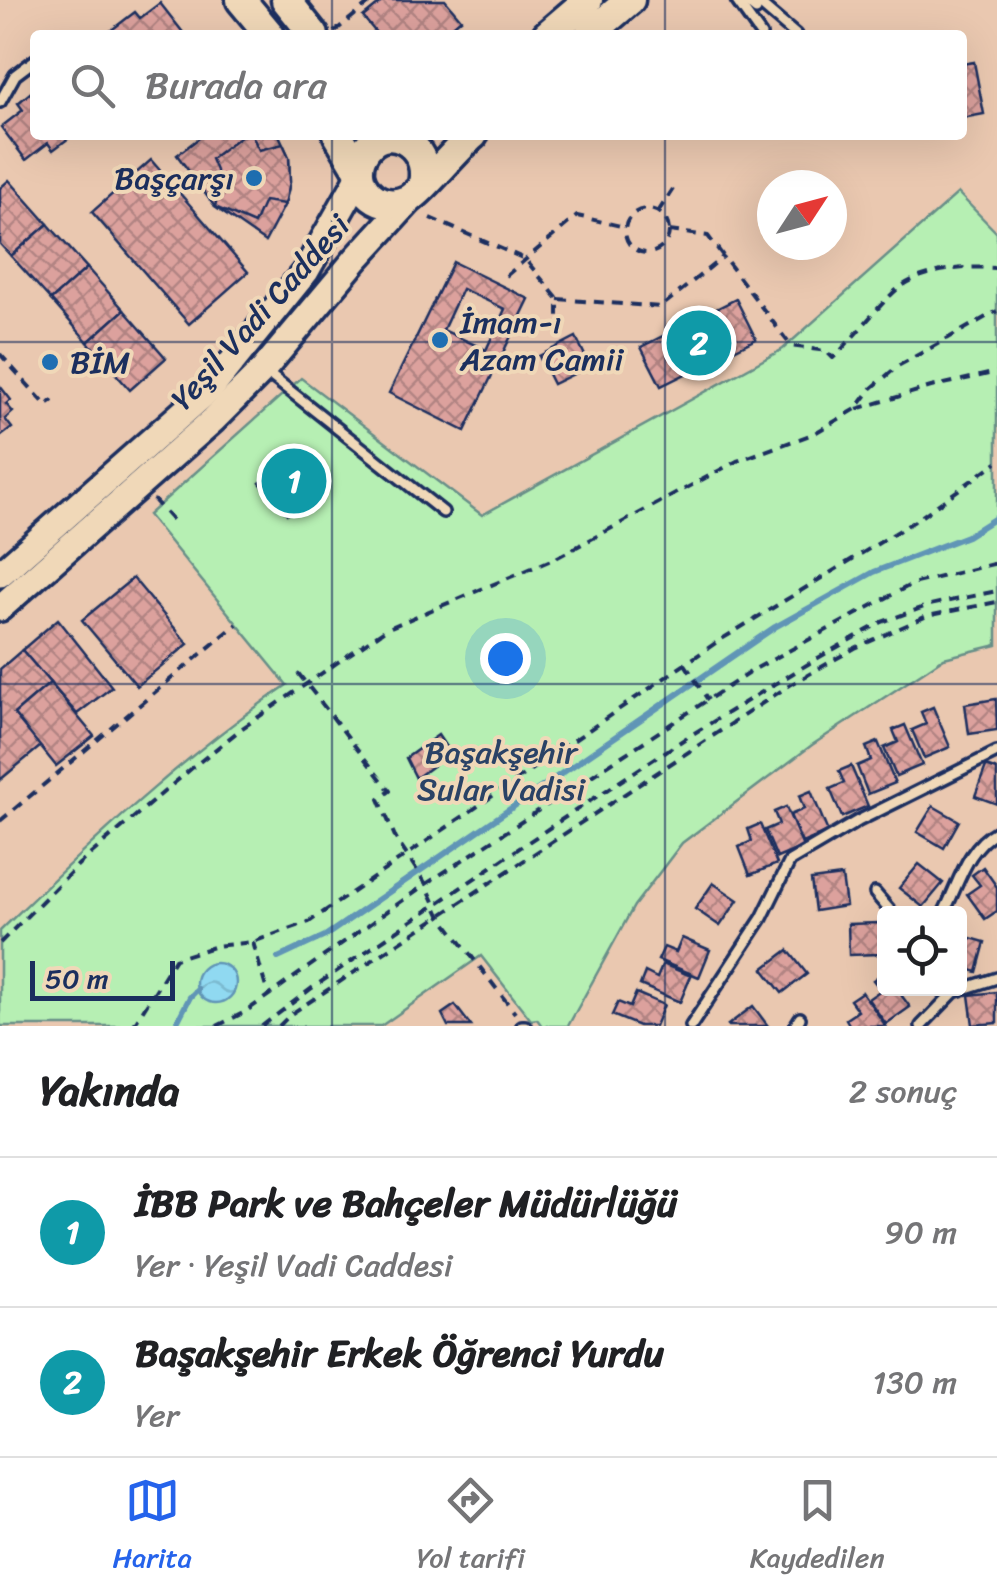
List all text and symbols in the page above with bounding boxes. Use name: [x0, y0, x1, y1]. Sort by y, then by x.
search box: [30, 30, 967, 140]
text: Burada ara: [145, 52, 327, 119]
icon: search: [65, 58, 120, 113]
place label: Başçarşı: [114, 150, 234, 207]
marker: Başçarşı: [243, 167, 265, 189]
north arrow: [757, 170, 847, 260]
street label: Yeşil Vadi Caddesi: [156, 200, 366, 424]
place label: İmam-ı Azam Camii: [459, 294, 625, 388]
pin: 2: [666, 306, 732, 380]
marker: İmam-ı Azam Camii: [429, 329, 451, 351]
place label: BİM: [70, 334, 130, 391]
marker: BİM: [39, 351, 61, 373]
pin: 1: [262, 444, 326, 518]
your location: [480, 633, 531, 684]
park label: Başakşehir Sular Vadisi: [417, 724, 586, 818]
map controls: [877, 906, 967, 996]
button: locate: [877, 906, 967, 996]
text: 50 m: [45, 954, 109, 1003]
scale bar: [30, 956, 175, 1000]
text: Yakında: [40, 1054, 180, 1128]
text: 2 sonuç: [849, 1063, 957, 1120]
text: İBB Park ve Bahçeler Müdürlüğü: [135, 1170, 677, 1237]
text: 1: [66, 1204, 79, 1261]
text: 90 m: [884, 1204, 957, 1261]
text: Yer · Yeşil Vadi Caddesi: [135, 1237, 453, 1294]
text: Başakşehir Erkek Öğrenci Yurdu: [135, 1320, 664, 1387]
text: 2: [63, 1354, 82, 1411]
text: 130 m: [873, 1354, 957, 1411]
text: Yer: [135, 1387, 179, 1444]
tab: Harita: [112, 1473, 192, 1582]
tab: Yol tarifi: [417, 1473, 525, 1582]
tab: Kaydedilen: [750, 1473, 885, 1582]

